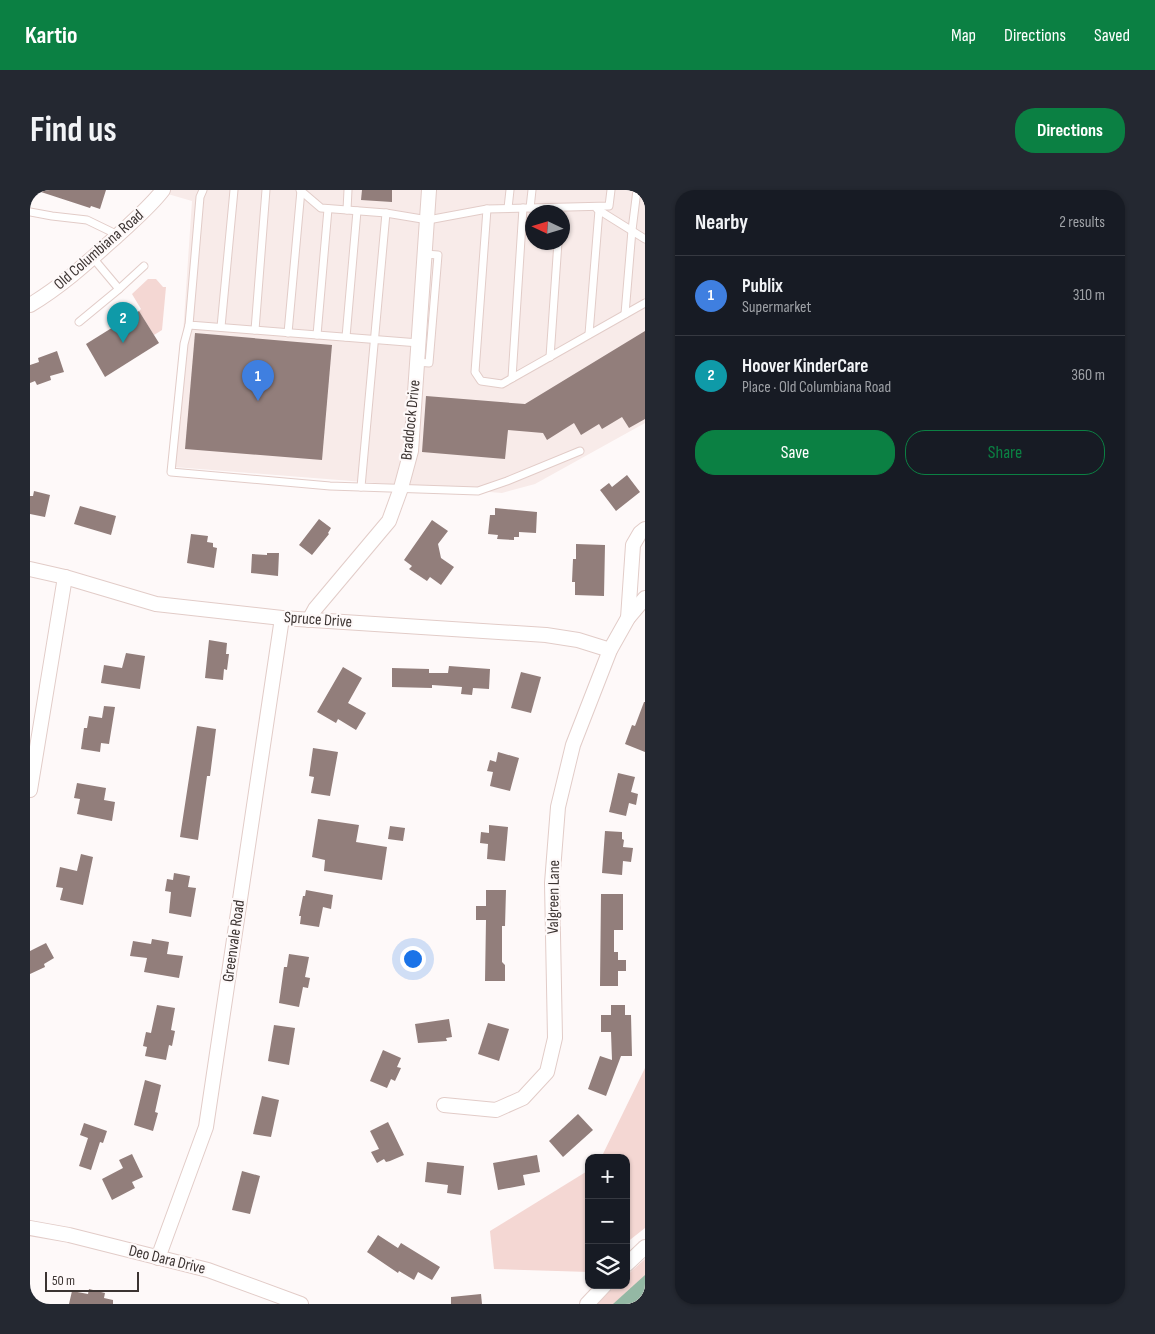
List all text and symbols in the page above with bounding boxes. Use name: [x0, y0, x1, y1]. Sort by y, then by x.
text: Kartio: [25, 21, 77, 50]
text: Map: [951, 25, 976, 46]
text: Directions: [1004, 25, 1066, 46]
text: Saved: [1094, 25, 1130, 46]
button: Directions: [1015, 108, 1125, 153]
text: Find us: [30, 109, 117, 152]
north arrow: [525, 205, 570, 250]
street label: Old Columbiana Road: [50, 206, 148, 294]
text: Nearby: [695, 210, 748, 235]
text: 2 results: [1059, 213, 1105, 232]
text: Publix: [742, 275, 783, 298]
text: 1: [708, 286, 714, 305]
text: 310 m: [1073, 286, 1105, 305]
text: Supermarket: [742, 298, 811, 317]
pin: 2: [107, 302, 139, 343]
text: Hoover KinderCare: [742, 355, 868, 378]
pin: 1: [242, 360, 274, 401]
text: 2: [707, 366, 715, 385]
text: 360 m: [1071, 366, 1105, 385]
text: Place · Old Columbiana Road: [742, 378, 891, 397]
street label: Braddock Drive: [397, 379, 425, 461]
button: Save: [695, 430, 895, 475]
button: Share: [905, 430, 1105, 475]
street label: Spruce Drive: [283, 608, 353, 632]
street label: Valgreen Lane: [544, 860, 564, 934]
street label: Greenvale Road: [219, 899, 249, 983]
your location: [400, 946, 426, 972]
map controls: [585, 1154, 630, 1289]
button: +: [585, 1154, 630, 1199]
button: −: [585, 1199, 630, 1244]
street label: Deo Dara Drive: [127, 1241, 207, 1279]
button: layers: [585, 1244, 630, 1289]
scale bar: [45, 1269, 139, 1292]
text: 50 m: [52, 1272, 75, 1289]

